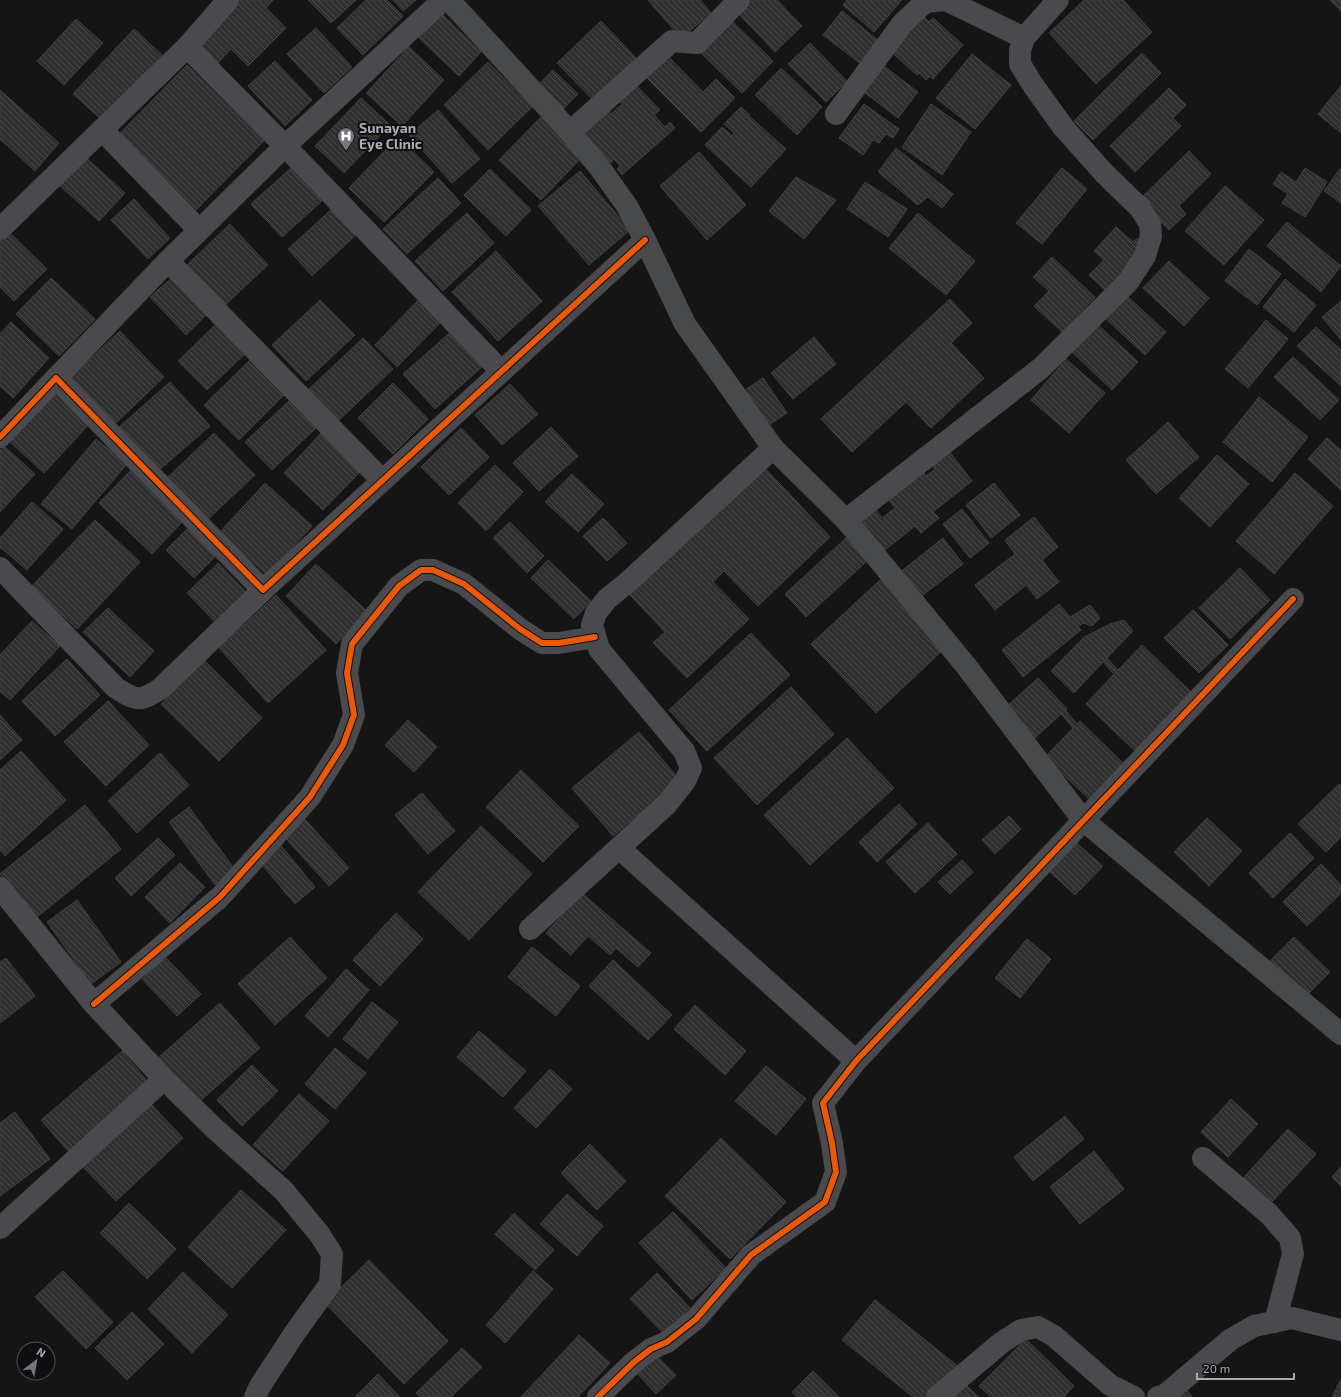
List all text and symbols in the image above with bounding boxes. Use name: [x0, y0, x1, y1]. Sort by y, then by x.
place label: Sunayan Eye Clinic: [359, 119, 422, 152]
hospital icon: Sunayan Eye Clinic: [336, 126, 356, 151]
north arrow: [16, 1341, 56, 1381]
text: N: [35, 1344, 48, 1360]
scale bar: [1197, 1355, 1294, 1381]
text: 20 m: [1203, 1361, 1230, 1375]

